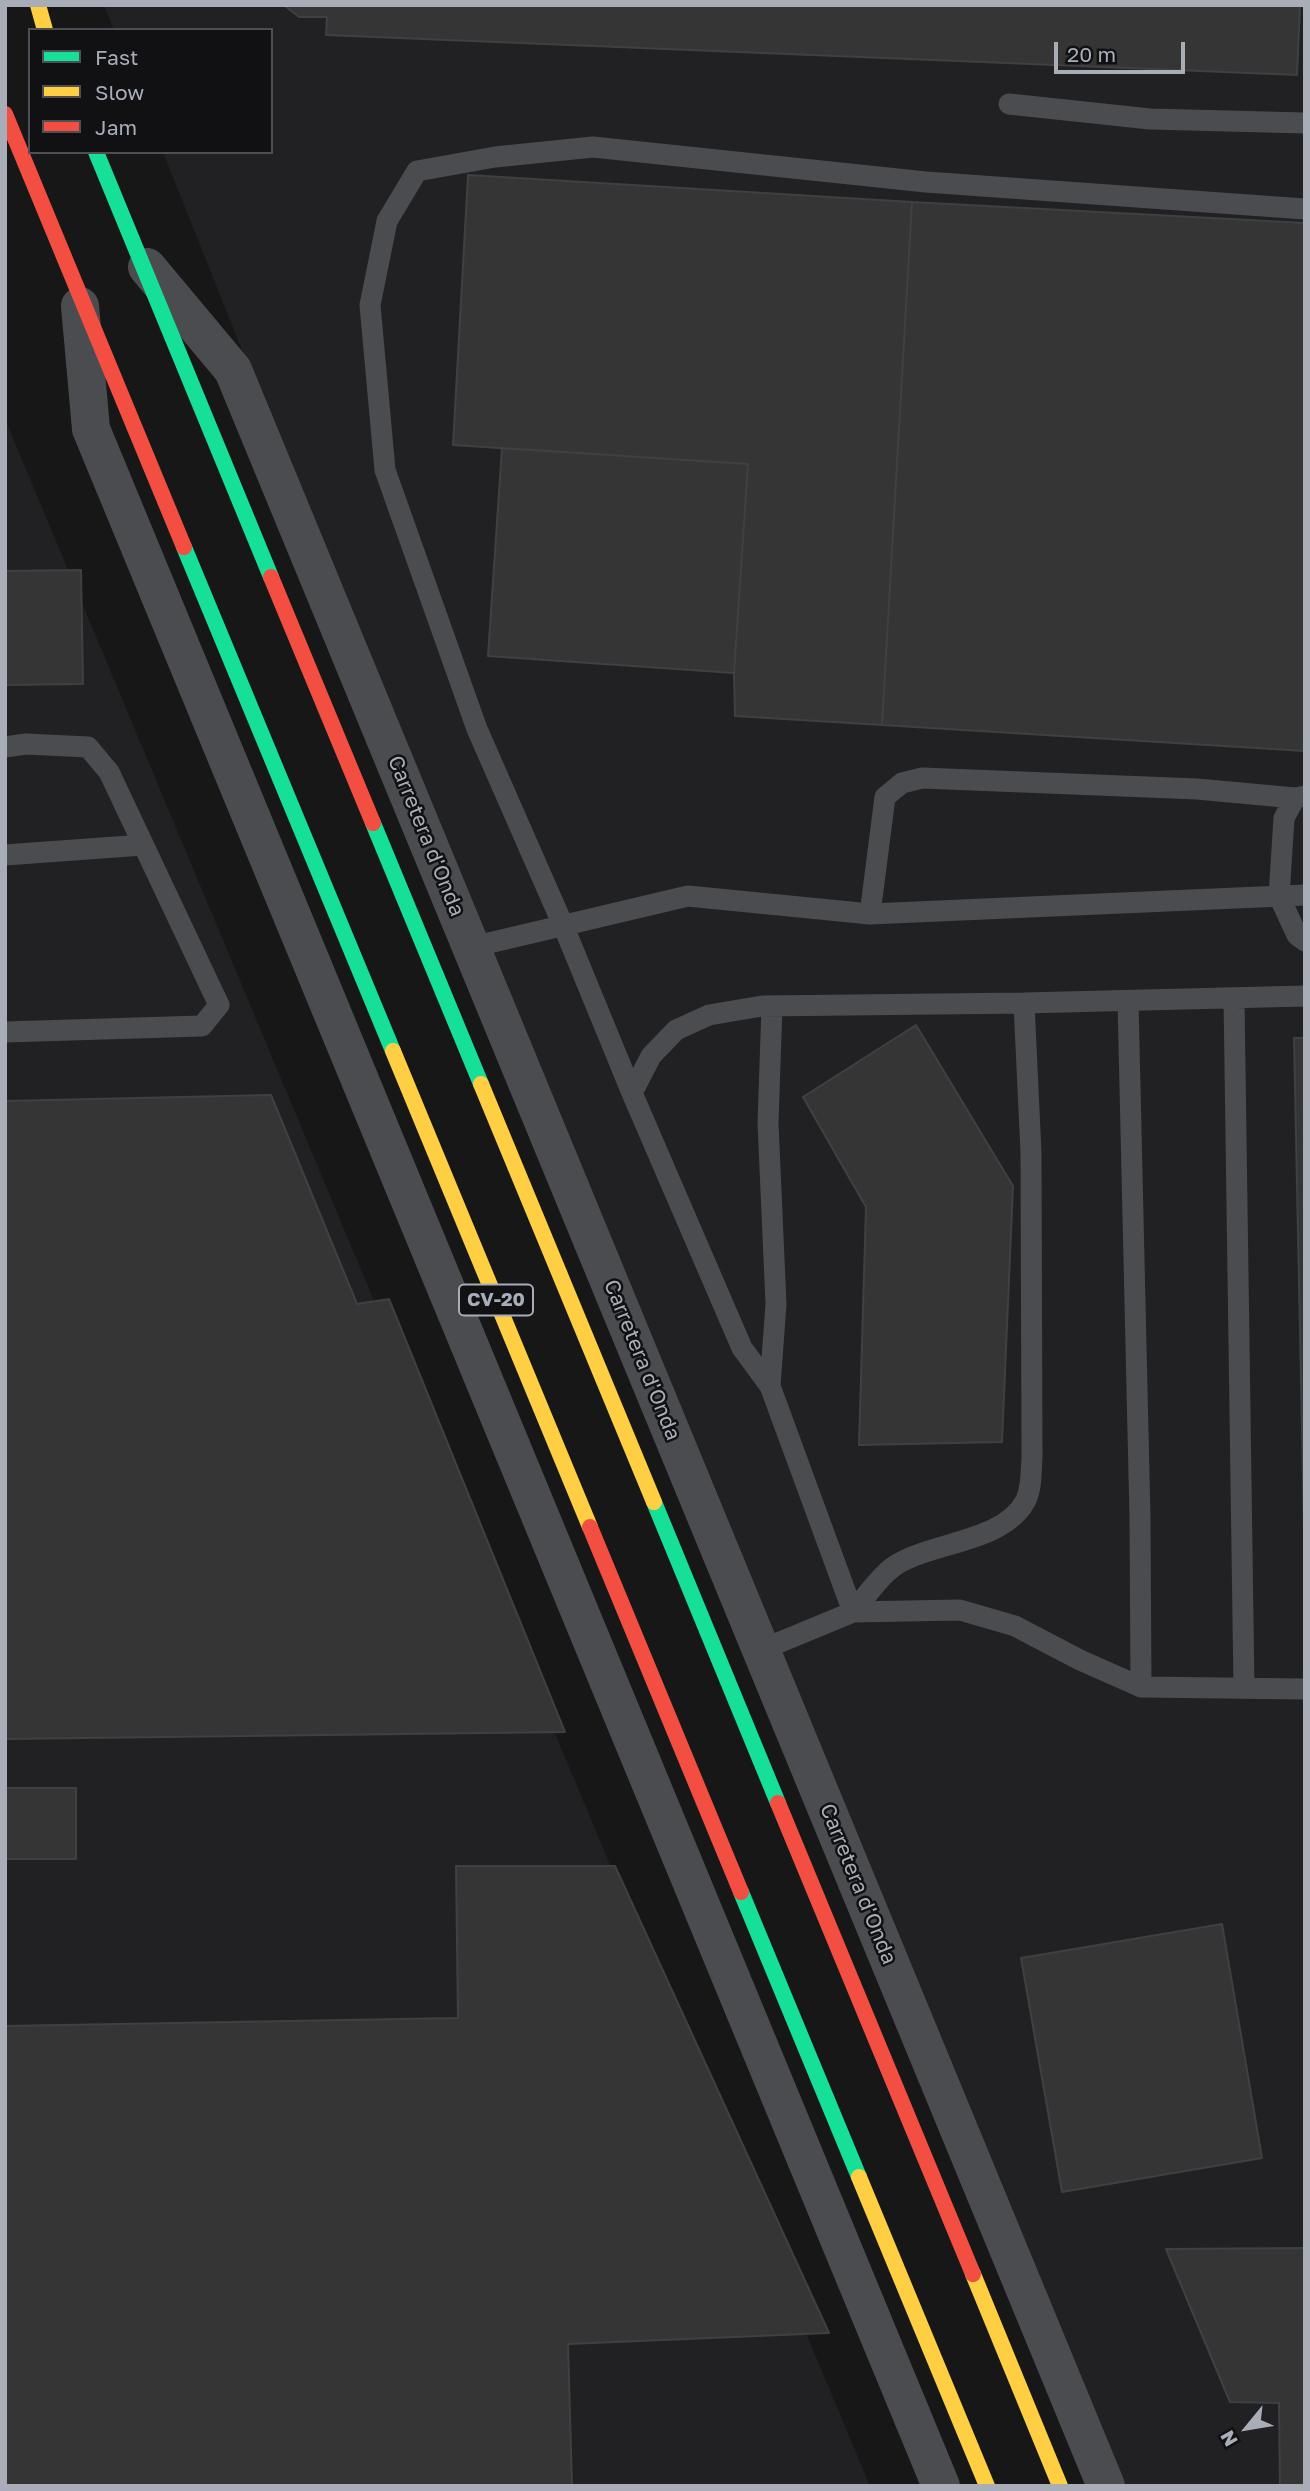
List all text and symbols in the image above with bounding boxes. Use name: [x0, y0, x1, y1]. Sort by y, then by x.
legend: [28, 28, 273, 154]
scale bar: [1058, 28, 1189, 72]
text: 20 m: [1067, 41, 1116, 67]
text: Fast: [95, 44, 138, 70]
text: Slow: [95, 79, 144, 105]
text: Jam: [95, 114, 137, 140]
street label: Carretera d'Onda: [382, 752, 470, 920]
street label: Carretera d'Onda: [598, 1276, 686, 1444]
road number: CV-20: [459, 1284, 533, 1316]
street label: Carretera d'Onda: [814, 1800, 902, 1968]
north arrow: [1212, 2393, 1282, 2463]
text: N: [1215, 2427, 1242, 2451]

